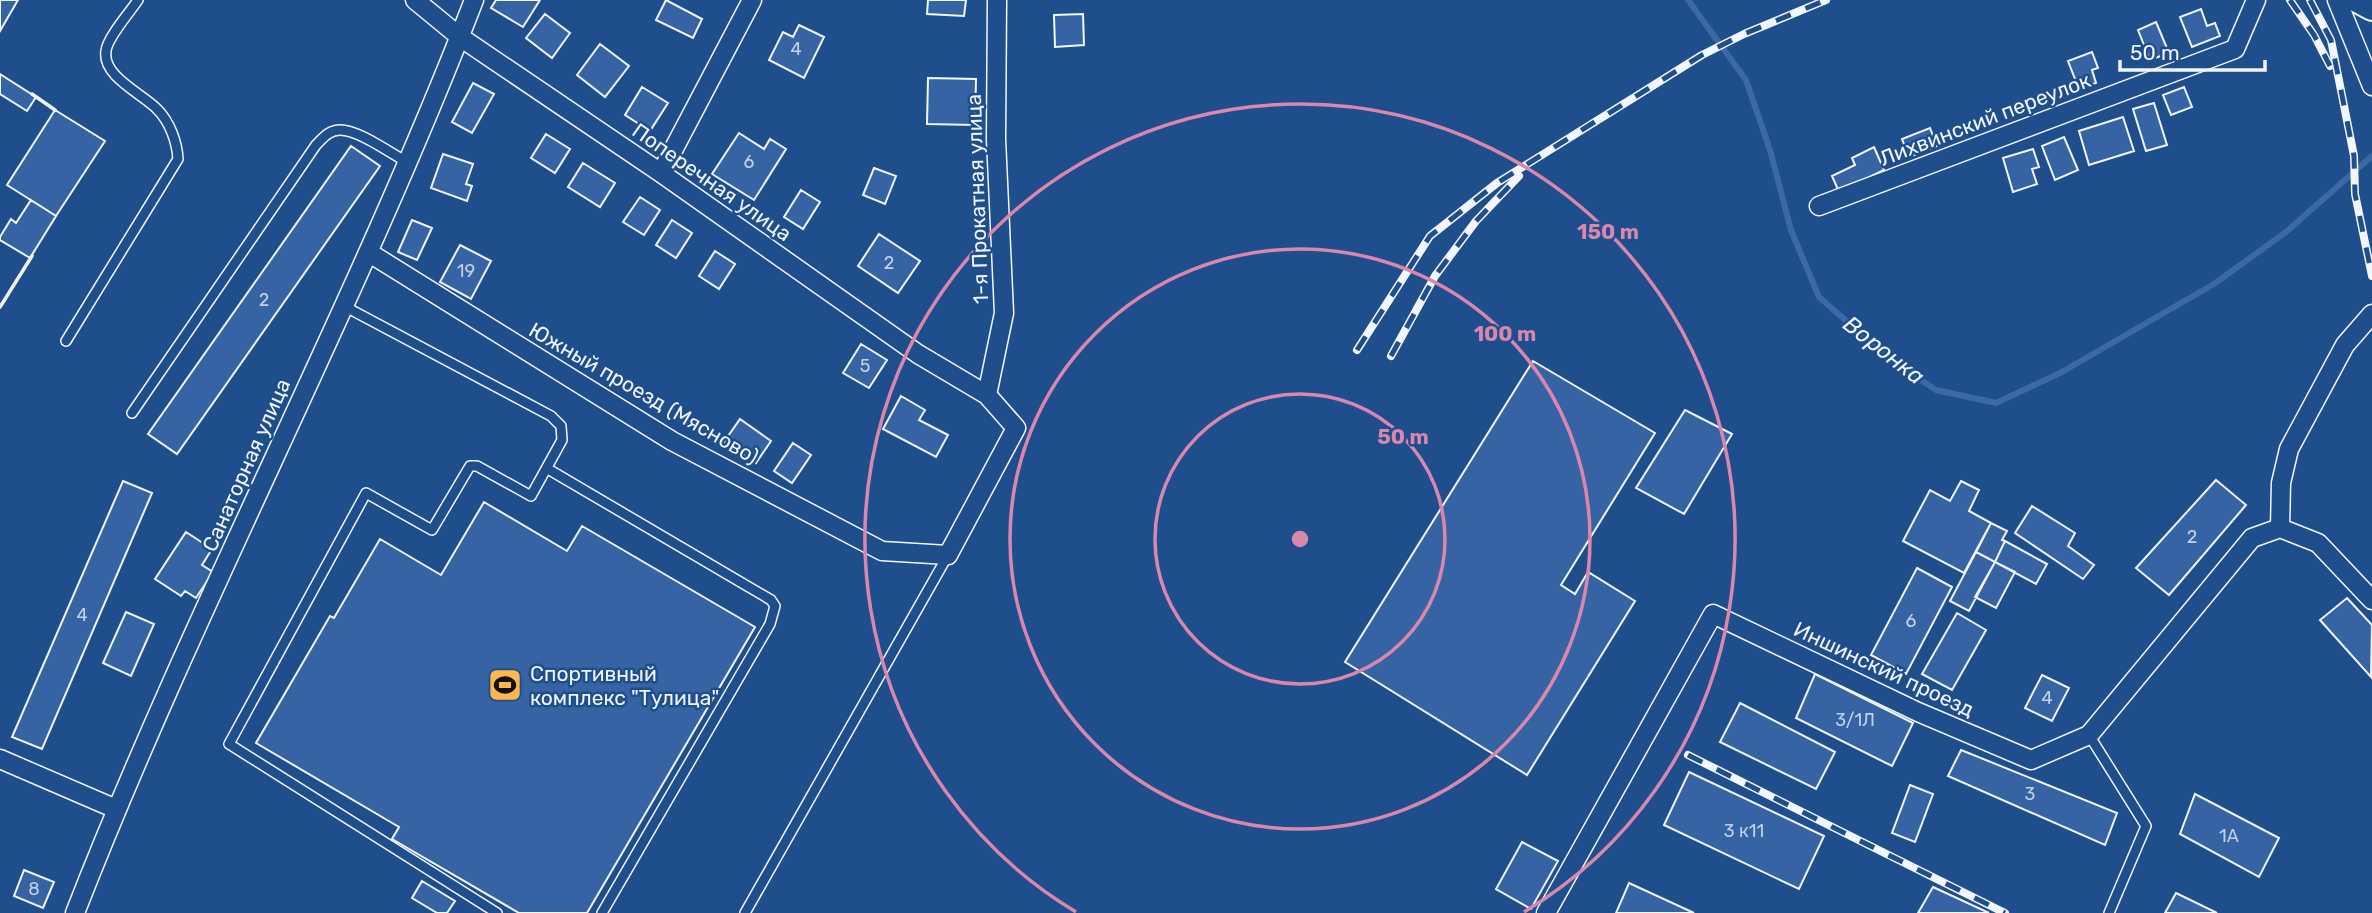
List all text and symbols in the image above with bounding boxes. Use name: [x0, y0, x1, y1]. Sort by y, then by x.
scale bar: [2120, 28, 2265, 72]
house number: 4: [790, 38, 802, 60]
text: 50 m: [2130, 40, 2180, 65]
street label: Лихвинский переулок: [1876, 67, 2094, 171]
street label: 1-я Прокатная улица: [961, 93, 993, 305]
street label: Поперечная улица: [628, 118, 796, 246]
house number: 6: [744, 151, 755, 173]
text: 150 m: [1577, 219, 1639, 244]
house number: 2: [884, 252, 894, 274]
house number: 19: [457, 260, 475, 282]
house number: 2: [259, 289, 269, 311]
water label: Воронка: [1838, 310, 1930, 390]
street label: Южный проезд (Мясново): [525, 317, 763, 469]
text: 100 m: [1474, 321, 1536, 346]
house number: 5: [860, 355, 870, 377]
street label: Санаторная улица: [197, 375, 295, 555]
text: 50 m: [1377, 424, 1429, 449]
house number: 2: [2187, 526, 2197, 548]
centre of rings: [1288, 527, 1312, 551]
house number: 4: [76, 604, 88, 626]
house number: 6: [1906, 610, 1917, 632]
street label: Иншинский проезд: [1790, 616, 1978, 722]
place label: Спортивный комплекс "Тулица": [530, 661, 719, 710]
sports icon: Спортивный комплекс "Тулица": [486, 666, 524, 704]
house number: 4: [2041, 687, 2053, 709]
house number: 3/1Л: [1835, 709, 1875, 731]
house number: 3: [2025, 783, 2035, 805]
house number: 3 к11: [1724, 820, 1764, 842]
house number: 1А: [2219, 825, 2239, 847]
house number: 8: [28, 878, 40, 900]

